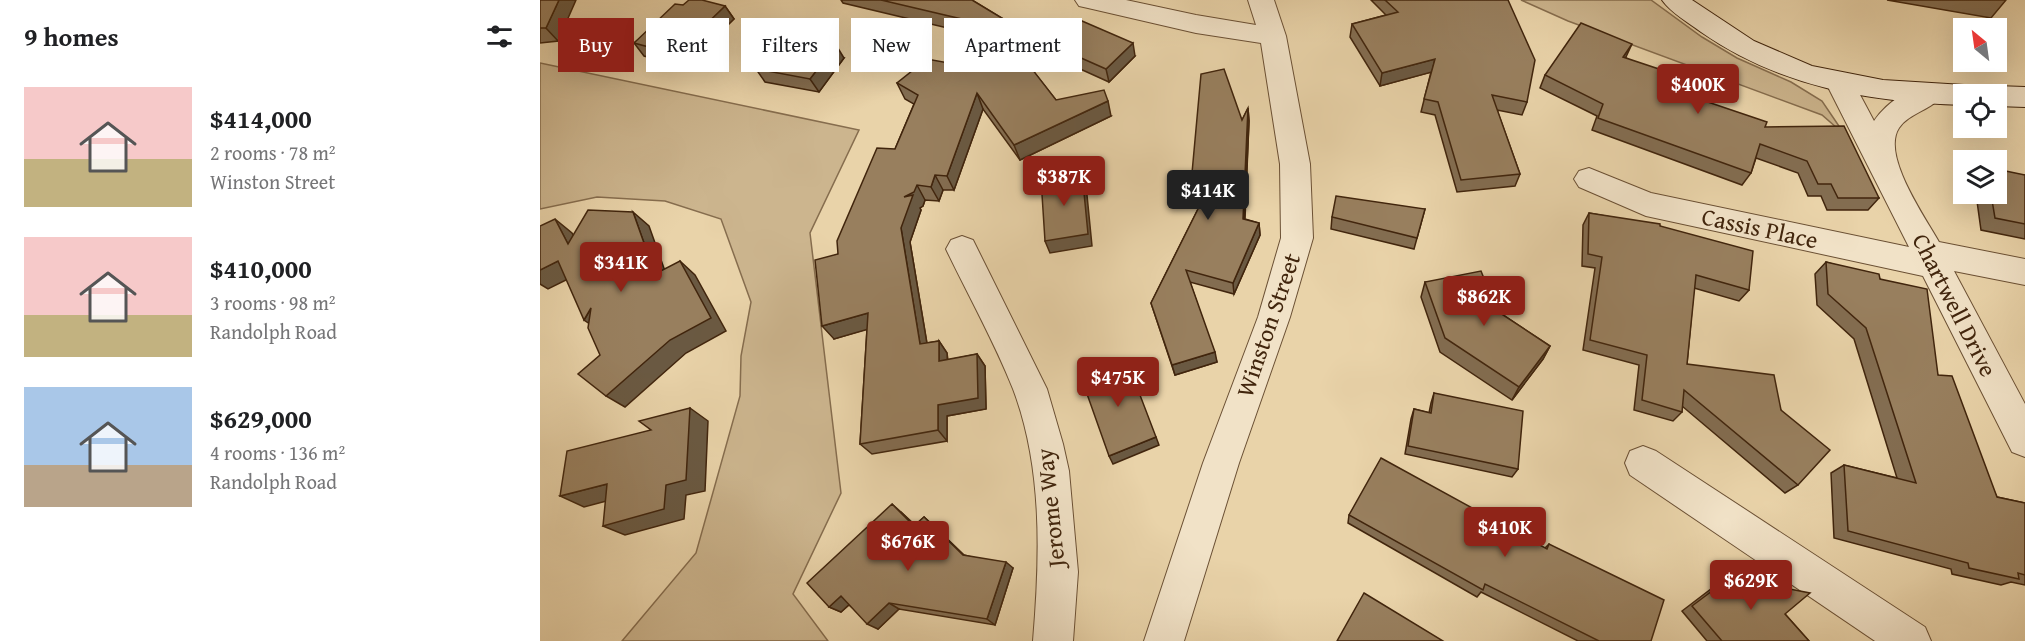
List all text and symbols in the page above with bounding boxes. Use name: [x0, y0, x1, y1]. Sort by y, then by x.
text: 9 homes: [24, 17, 119, 56]
chip: Buy: [558, 18, 634, 72]
chip: Rent: [646, 18, 729, 72]
chip: Filters: [741, 18, 839, 72]
chip: New: [851, 18, 932, 72]
chip: Apartment: [944, 18, 1082, 72]
north arrow: [1953, 18, 2007, 72]
map controls: [1953, 18, 2007, 204]
icon: filters: [483, 20, 516, 53]
pin: $400K: [1656, 64, 1740, 115]
text: $400K: [1671, 69, 1725, 98]
button: locate: [1953, 84, 2007, 138]
text: $414,000: [210, 99, 312, 138]
icon: home: [72, 111, 144, 183]
text: 2 rooms · 78 m²: [210, 138, 336, 167]
button: layers: [1953, 150, 2007, 204]
pin: $387K: [1022, 156, 1106, 207]
text: $387K: [1037, 161, 1091, 190]
text: Winston Street: [210, 167, 335, 196]
pin: $414K: [1166, 170, 1250, 221]
text: $414K: [1181, 175, 1235, 204]
street label: Cassis Place: [1699, 199, 1821, 257]
street label: Chartwell Drive: [1904, 227, 2006, 383]
pin: $341K: [579, 242, 663, 293]
text: $341K: [594, 247, 648, 276]
street label: Winston Street: [1227, 248, 1309, 402]
text: $410,000: [210, 249, 312, 288]
icon: home: [72, 261, 144, 333]
pin: $862K: [1442, 276, 1526, 327]
text: $862K: [1457, 281, 1511, 310]
text: 3 rooms · 98 m²: [210, 288, 336, 317]
text: Randolph Road: [210, 317, 337, 346]
pin: $475K: [1076, 357, 1160, 408]
text: $475K: [1091, 362, 1145, 391]
text: $629,000: [210, 399, 312, 438]
icon: home: [72, 411, 144, 483]
text: 4 rooms · 136 m²: [210, 438, 345, 467]
street label: Jerome Way: [1026, 447, 1074, 572]
text: Randolph Road: [210, 467, 337, 496]
pin: $410K: [1463, 507, 1547, 558]
text: $410K: [1478, 512, 1532, 541]
pin: $676K: [866, 521, 950, 572]
text: $676K: [881, 526, 935, 555]
pin: $629K: [1709, 560, 1793, 611]
text: $629K: [1724, 565, 1778, 594]

